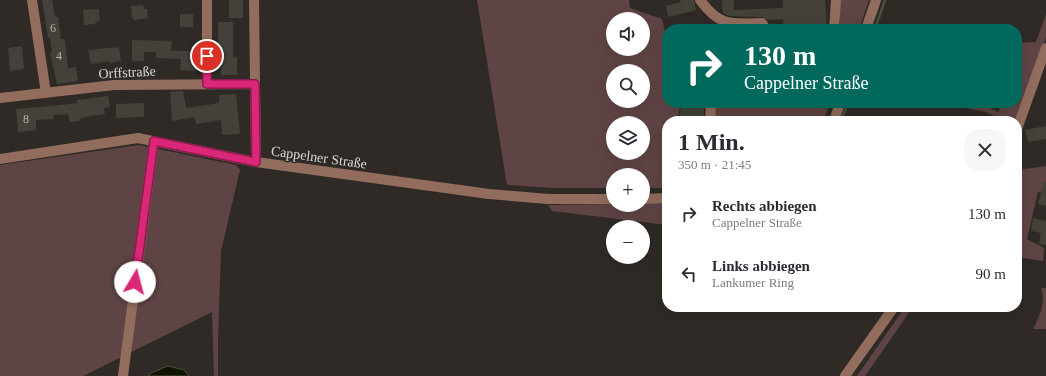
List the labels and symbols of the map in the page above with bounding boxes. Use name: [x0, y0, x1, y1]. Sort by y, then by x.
house number: 6: [50, 21, 56, 35]
pin: [190, 39, 224, 73]
house number: 4: [56, 49, 62, 63]
street label: Orffstraße: [98, 64, 156, 81]
house number: 8: [23, 112, 29, 126]
street label: Cappelner Straße: [270, 143, 368, 172]
position arrow: [114, 261, 156, 303]

